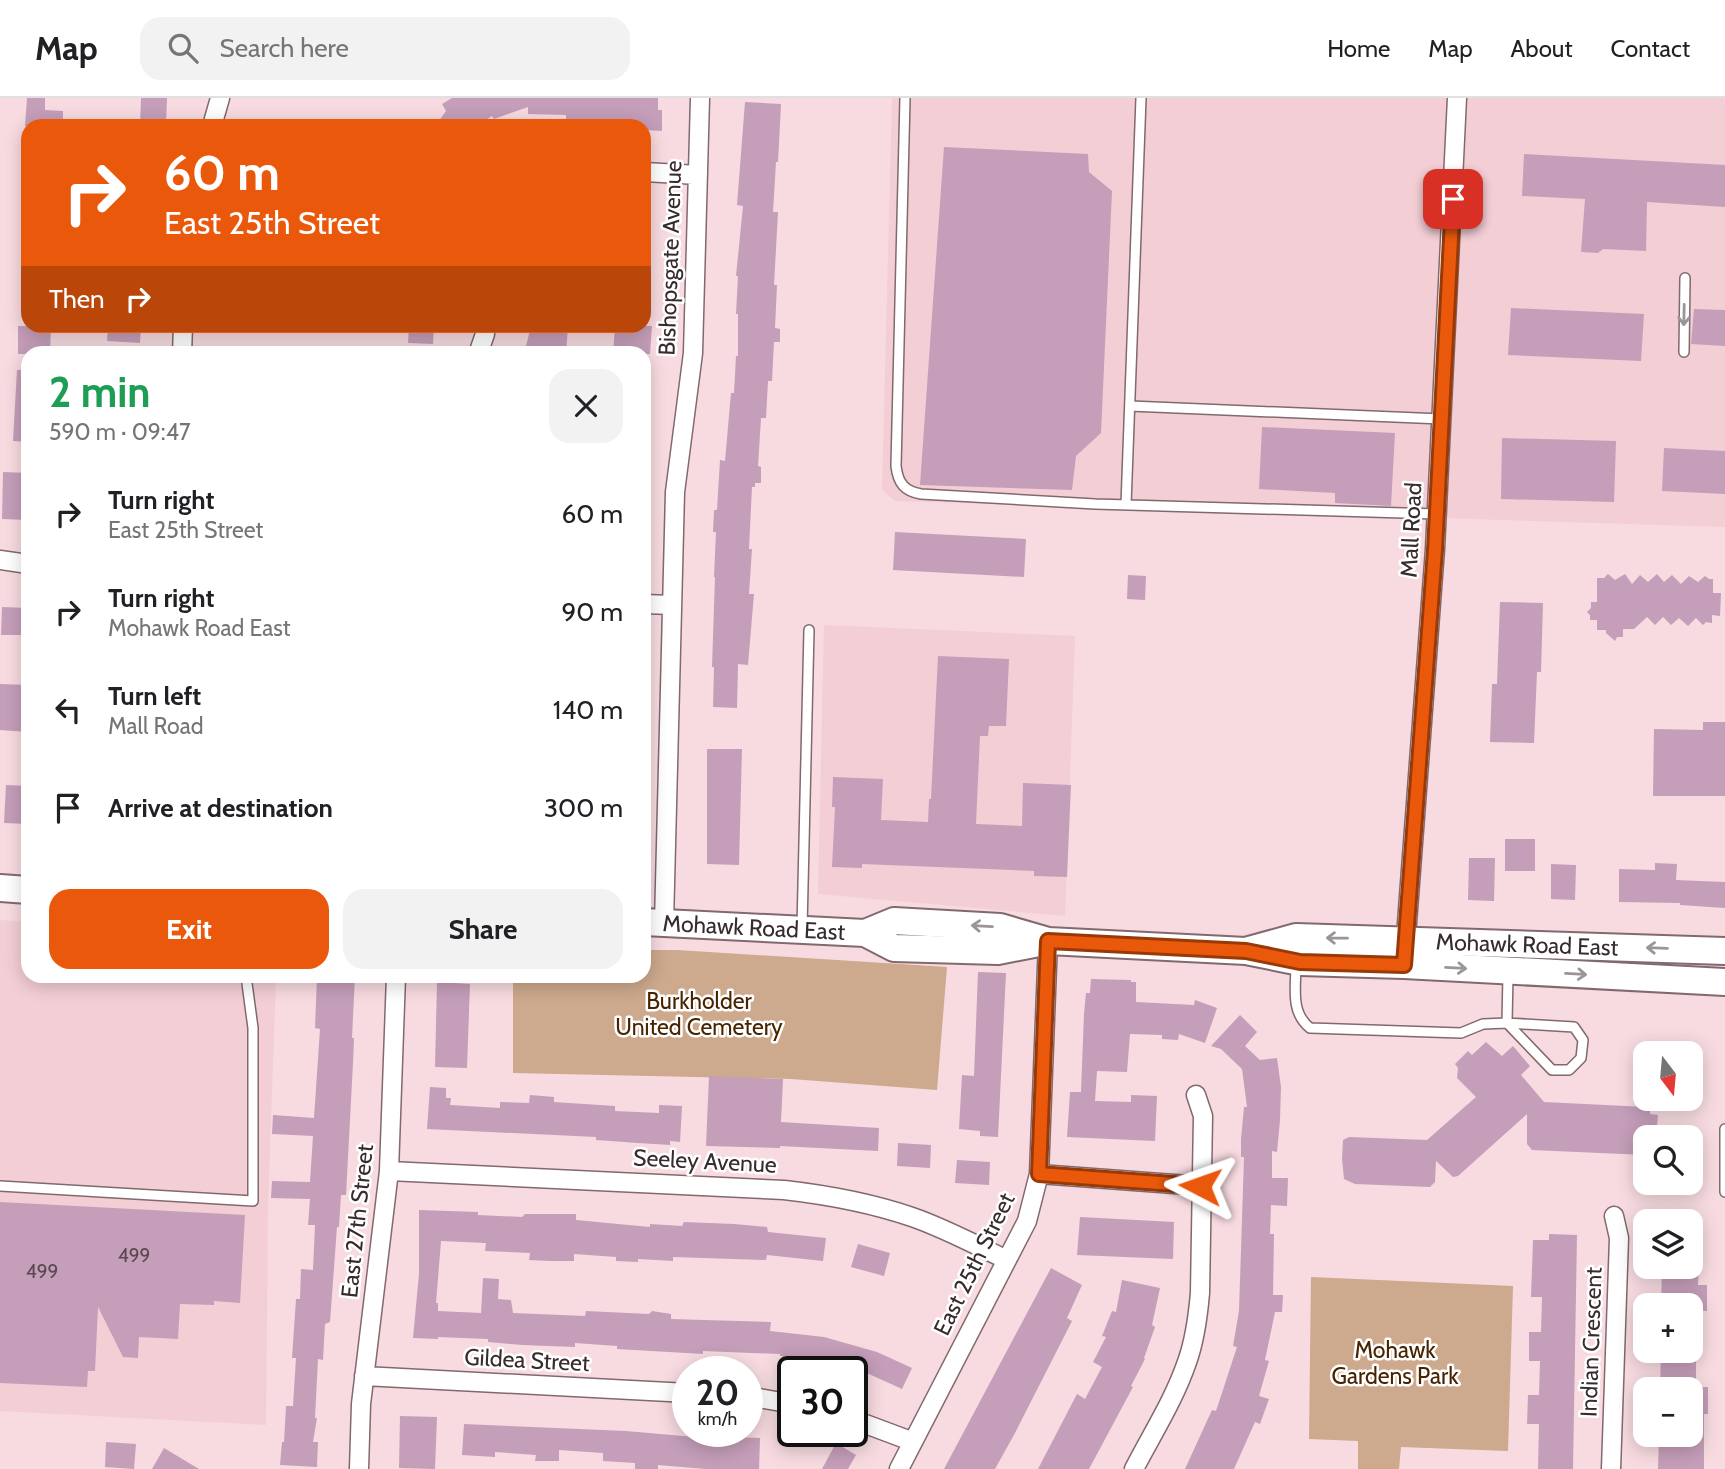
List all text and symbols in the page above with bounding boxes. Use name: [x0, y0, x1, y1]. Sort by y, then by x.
search box: [140, 17, 630, 80]
text: Map: [35, 28, 98, 68]
icon: search: [164, 29, 202, 67]
text: Search here: [220, 32, 349, 64]
text: Home: [1327, 34, 1390, 63]
text: Map: [1428, 34, 1473, 63]
text: About: [1511, 34, 1573, 63]
text: Contact: [1611, 34, 1690, 63]
text: 60 m: [164, 143, 280, 202]
icon: right: [49, 147, 140, 238]
street label: Bishopsgate Avenue: [653, 160, 687, 356]
pin: [1423, 169, 1483, 229]
icon: arrive: [1434, 180, 1472, 218]
text: East 25th Street: [164, 203, 380, 242]
icon: right: [119, 280, 157, 318]
text: Then: [49, 283, 105, 315]
one-way arrow: [1678, 303, 1691, 326]
text: 2 min: [49, 366, 150, 418]
button: close: [549, 369, 623, 443]
text: 590 m · 09:47: [49, 418, 191, 446]
street label: Mall Road: [1395, 482, 1427, 578]
text: Turn right: [108, 484, 214, 516]
icon: right: [49, 495, 87, 533]
text: 60 m: [561, 498, 623, 530]
text: East 25th Street: [108, 516, 263, 544]
text: Turn right: [108, 582, 214, 614]
icon: right: [49, 593, 87, 631]
text: 90 m: [561, 596, 623, 628]
text: Mohawk Road East: [108, 614, 291, 642]
text: Turn left: [108, 680, 201, 712]
icon: left: [49, 691, 87, 729]
text: 140 m: [553, 694, 623, 726]
text: Mall Road: [108, 712, 204, 740]
icon: arrive: [49, 789, 87, 827]
text: Arrive at destination: [108, 792, 333, 824]
text: 300 m: [544, 792, 623, 824]
button: Exit: [49, 889, 329, 969]
button: Share: [343, 889, 623, 969]
street label: Mohawk Road East: [662, 909, 846, 946]
one-way arrow: [971, 919, 994, 932]
street label: Mohawk Road East: [1435, 928, 1619, 962]
one-way arrow: [1325, 931, 1348, 945]
one-way arrow: [1646, 942, 1669, 955]
one-way arrow: [1444, 961, 1467, 974]
one-way arrow: [1565, 968, 1588, 981]
park label: Burkholder United Cemetery: [615, 987, 783, 1041]
north arrow: [1633, 1041, 1703, 1111]
map controls: [1633, 1041, 1703, 1447]
button: search: [1633, 1125, 1703, 1195]
street label: East 27th Street: [335, 1143, 379, 1299]
street label: Seeley Avenue: [633, 1143, 778, 1179]
position arrow: [1163, 1149, 1237, 1223]
street label: East 25th Street: [927, 1188, 1021, 1340]
button: layers: [1633, 1209, 1703, 1279]
house number: 499: [118, 1244, 150, 1267]
house number: 499: [26, 1260, 58, 1283]
street label: Indian Crescent: [1574, 1266, 1608, 1417]
button: +: [1633, 1293, 1703, 1363]
park label: Mohawk Gardens Park: [1331, 1336, 1459, 1390]
street label: Gildea Street: [464, 1343, 591, 1377]
speed limit sign: 30: [777, 1356, 868, 1447]
text: 20: [696, 1371, 739, 1414]
button: −: [1633, 1377, 1703, 1447]
text: km/h: [698, 1408, 737, 1430]

